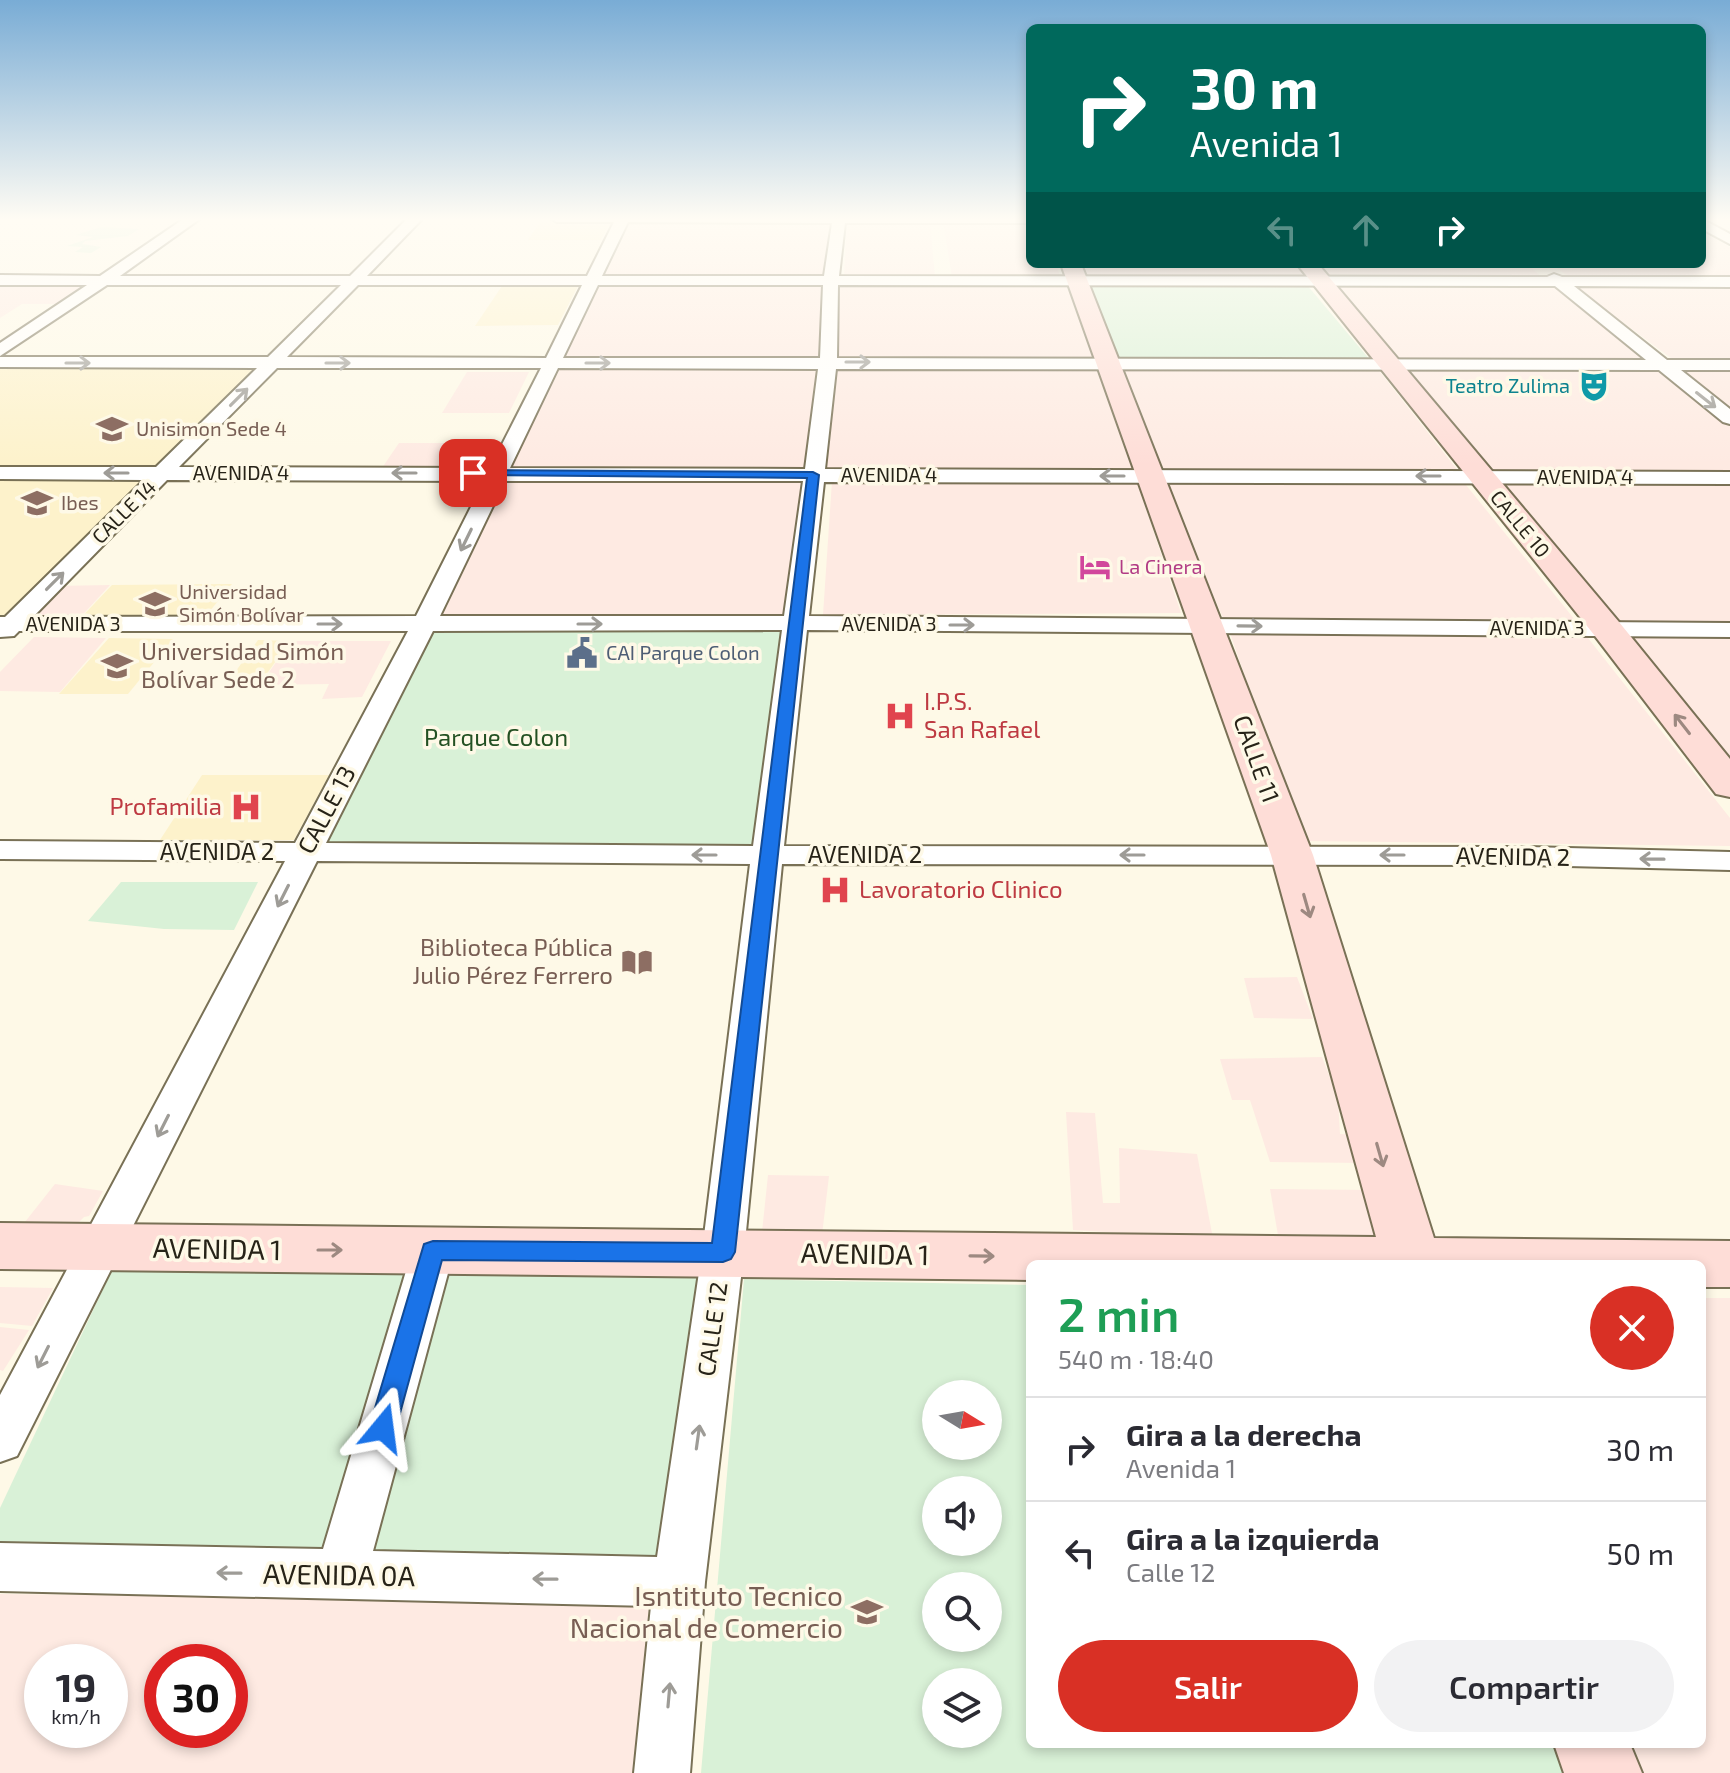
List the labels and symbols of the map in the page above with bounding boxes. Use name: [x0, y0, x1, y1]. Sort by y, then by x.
one-way arrow: [844, 354, 871, 370]
one-way arrow: [64, 355, 91, 371]
one-way arrow: [584, 355, 611, 371]
one-way arrow: [324, 356, 351, 371]
theatre icon: Teatro Zulima: [1577, 369, 1611, 403]
place label: Teatro Zulima: [1446, 373, 1570, 397]
one-way arrow: [229, 388, 248, 407]
one-way arrow: [1695, 391, 1716, 409]
school or university icon: Unisimon Sede 4: [95, 412, 129, 446]
place label: Unisimon Sede 4: [136, 416, 287, 440]
pin: [439, 439, 507, 507]
street label: AVENIDA 4: [193, 460, 289, 484]
street label: AVENIDA 4: [841, 462, 937, 486]
street label: AVENIDA 4: [1537, 464, 1633, 488]
one-way arrow: [103, 465, 130, 481]
one-way arrow: [391, 465, 418, 481]
one-way arrow: [1099, 468, 1126, 484]
one-way arrow: [1415, 468, 1442, 484]
street label: CALLE 14: [86, 474, 160, 548]
street label: CALLE 10: [1486, 485, 1556, 562]
school or university icon: Ibes: [20, 486, 54, 520]
place label: Ibes: [61, 490, 99, 514]
one-way arrow: [458, 527, 473, 551]
hotel icon: La Cinera: [1078, 550, 1112, 584]
place label: La Cinera: [1119, 554, 1202, 578]
one-way arrow: [45, 572, 64, 591]
place label: Universidad Simón Bolívar: [179, 579, 304, 626]
school or university icon: Universidad Simón Bolívar: [138, 587, 172, 621]
street label: AVENIDA 3: [25, 611, 121, 635]
street label: AVENIDA 3: [841, 611, 937, 635]
street label: AVENIDA 3: [1489, 615, 1585, 639]
one-way arrow: [316, 616, 343, 632]
one-way arrow: [576, 616, 603, 632]
one-way arrow: [948, 617, 975, 632]
one-way arrow: [1236, 618, 1263, 634]
place label: Universidad Simón Bolívar Sede 2: [141, 636, 344, 693]
public building icon: CAI Parque Colon: [565, 636, 599, 670]
place label: CAI Parque Colon: [606, 640, 760, 664]
school or university icon: Universidad Simón Bolívar Sede 2: [100, 649, 134, 683]
place label: I.P.S. San Rafael: [924, 686, 1040, 743]
hospital icon: I.P.S. San Rafael: [883, 699, 917, 733]
street label: CALLE 11: [1228, 711, 1287, 806]
one-way arrow: [1673, 714, 1690, 735]
park label: Parque Colon: [424, 722, 568, 751]
street label: CALLE 13: [291, 761, 361, 858]
hospital icon: Profamilia: [229, 790, 263, 824]
place label: Profamilia: [109, 791, 222, 820]
street label: AVENIDA 2: [160, 836, 274, 865]
street label: AVENIDA 2: [808, 839, 922, 868]
street label: AVENIDA 2: [1456, 840, 1570, 871]
one-way arrow: [691, 847, 718, 863]
one-way arrow: [1119, 847, 1146, 863]
one-way arrow: [1379, 847, 1406, 863]
one-way arrow: [1639, 852, 1666, 867]
hospital icon: Lavoratorio Clinico: [818, 873, 852, 907]
place label: Lavoratorio Clinico: [859, 874, 1063, 903]
one-way arrow: [274, 883, 290, 907]
one-way arrow: [1300, 892, 1315, 918]
place label: Biblioteca Pública Julio Pérez Ferrero: [412, 932, 613, 989]
library icon: Biblioteca Pública Julio Pérez Ferrero: [620, 945, 654, 979]
one-way arrow: [155, 1114, 171, 1138]
one-way arrow: [1373, 1142, 1388, 1168]
street label: AVENIDA 1: [152, 1230, 282, 1266]
street label: AVENIDA 1: [800, 1235, 930, 1271]
one-way arrow: [316, 1242, 343, 1257]
one-way arrow: [968, 1248, 995, 1264]
street label: CALLE 12: [691, 1280, 732, 1378]
one-way arrow: [35, 1345, 51, 1369]
north arrow: [922, 1380, 1002, 1460]
position arrow: [341, 1386, 425, 1470]
one-way arrow: [691, 1425, 706, 1450]
street label: AVENIDA 0A: [263, 1556, 416, 1592]
one-way arrow: [216, 1565, 243, 1580]
one-way arrow: [532, 1572, 559, 1587]
place label: Isntituto Tecnico Nacional de Comercio: [570, 1578, 843, 1644]
school or university icon: Isntituto Tecnico Nacional de Comercio: [850, 1595, 884, 1629]
speed limit sign: 30: [144, 1644, 248, 1748]
one-way arrow: [661, 1682, 676, 1709]

